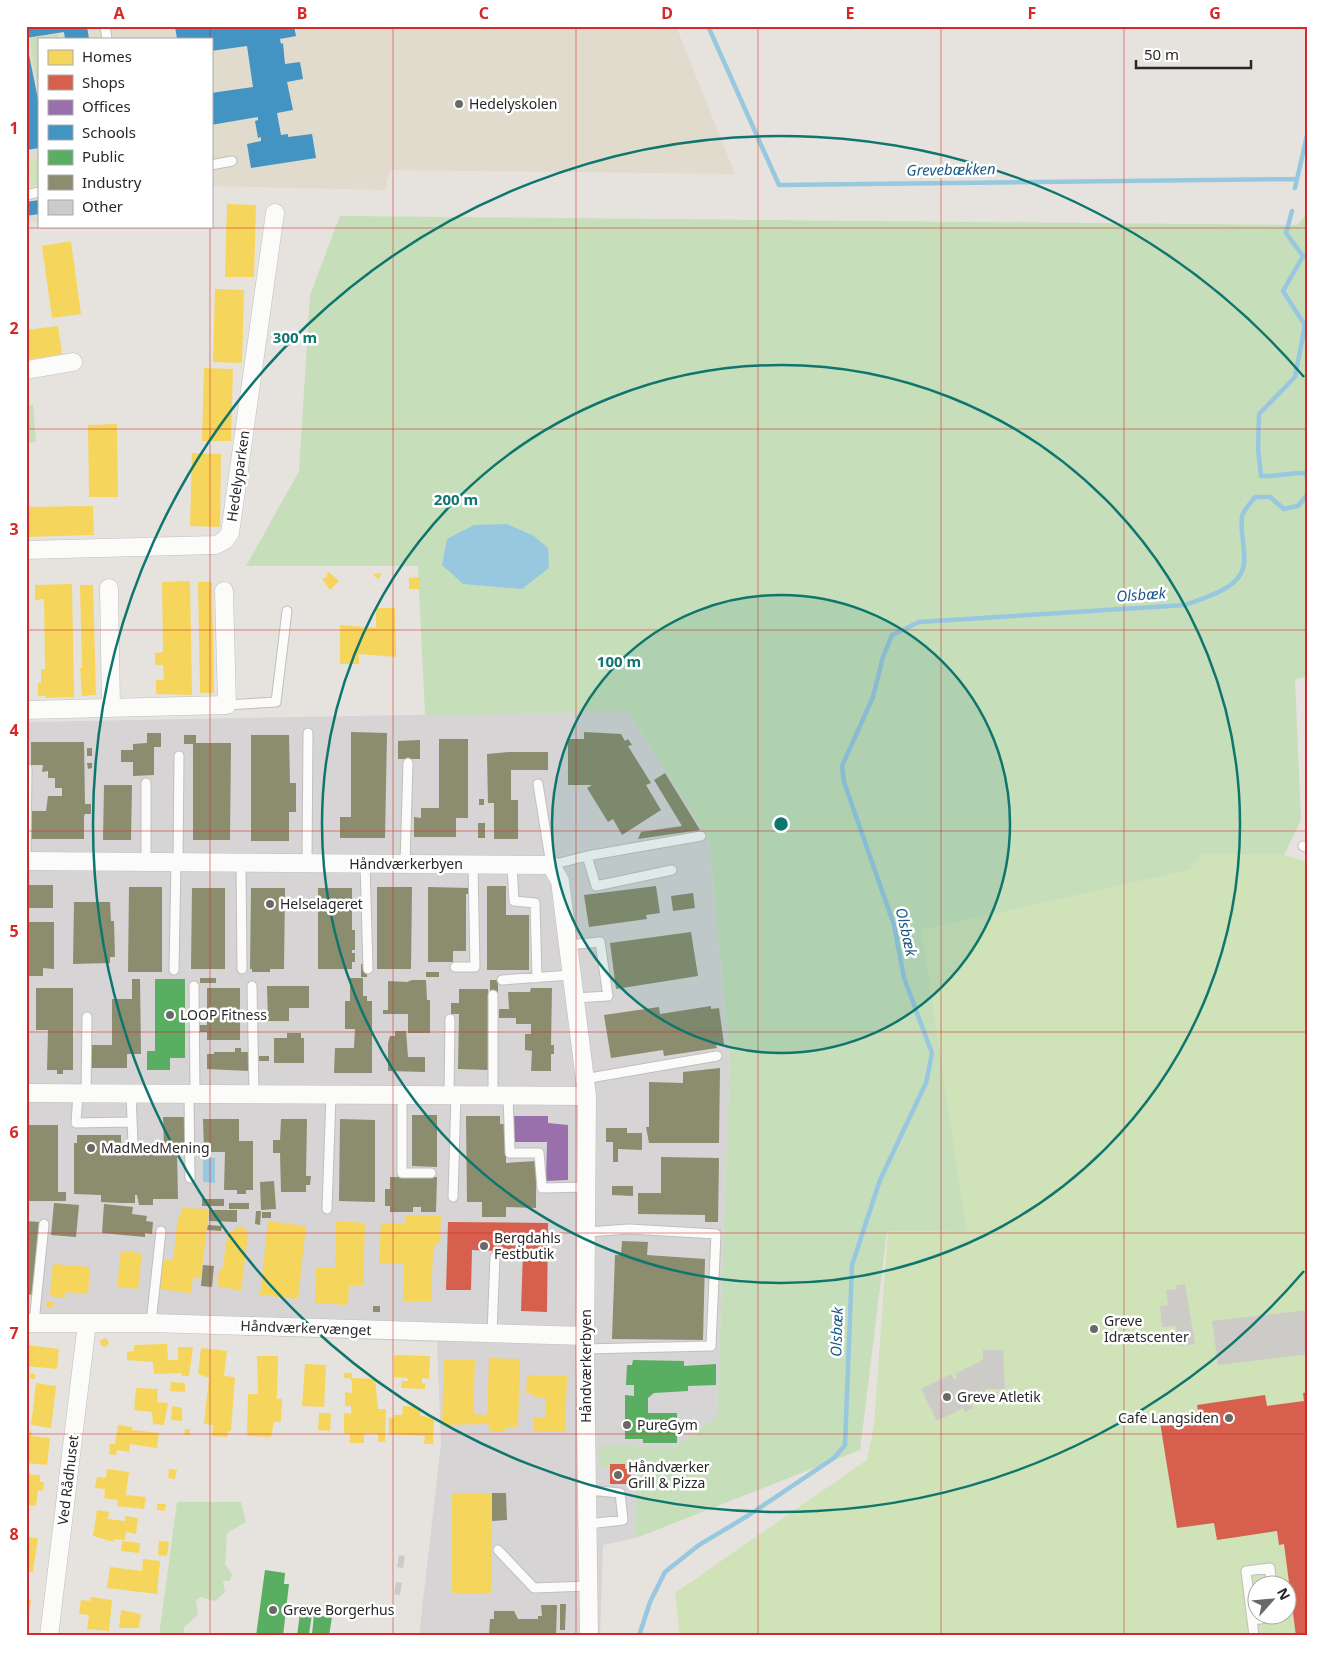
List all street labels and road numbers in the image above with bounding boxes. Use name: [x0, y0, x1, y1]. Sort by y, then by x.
street label: Hedelyparken: [222, 429, 253, 523]
street label: Håndværkerbyen: [349, 854, 463, 873]
street label: Håndværkerbyen: [576, 1309, 595, 1423]
street label: Håndværkervænget: [240, 1316, 372, 1339]
street label: Ved Rådhuset: [53, 1434, 82, 1526]

